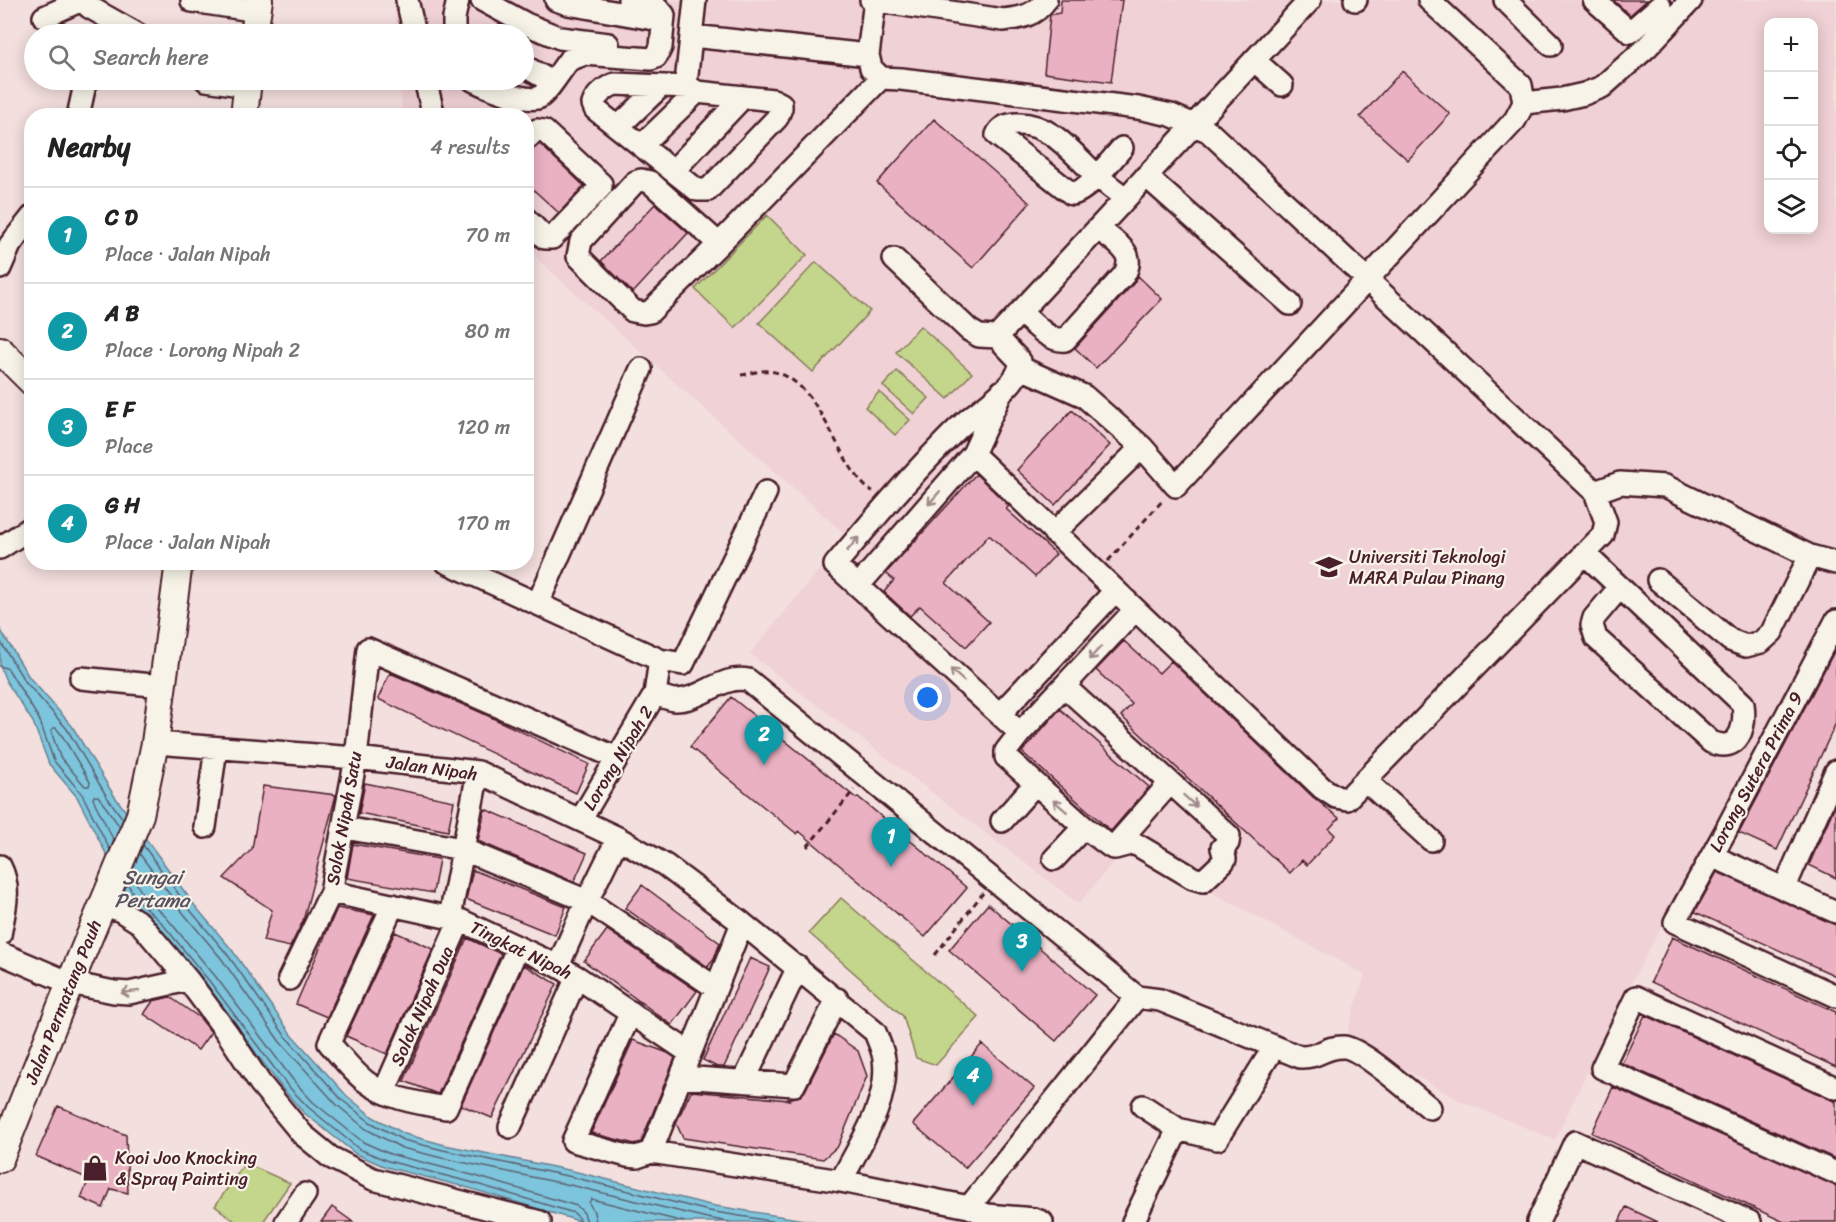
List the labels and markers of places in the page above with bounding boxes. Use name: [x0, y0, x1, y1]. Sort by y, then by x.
place label: Universiti Teknologi MARA Pulau Pinang: [1349, 541, 1507, 594]
school or university icon: Universiti Teknologi MARA Pulau Pinang: [1314, 552, 1344, 582]
pin: 2: [744, 716, 783, 765]
pin: 1: [872, 818, 910, 867]
pin: 3: [1002, 922, 1042, 972]
pin: 4: [954, 1056, 992, 1106]
place label: Kooi Joo Knocking & Spray Painting: [115, 1142, 257, 1195]
shop icon: Kooi Joo Knocking & Spray Painting: [80, 1153, 110, 1183]

